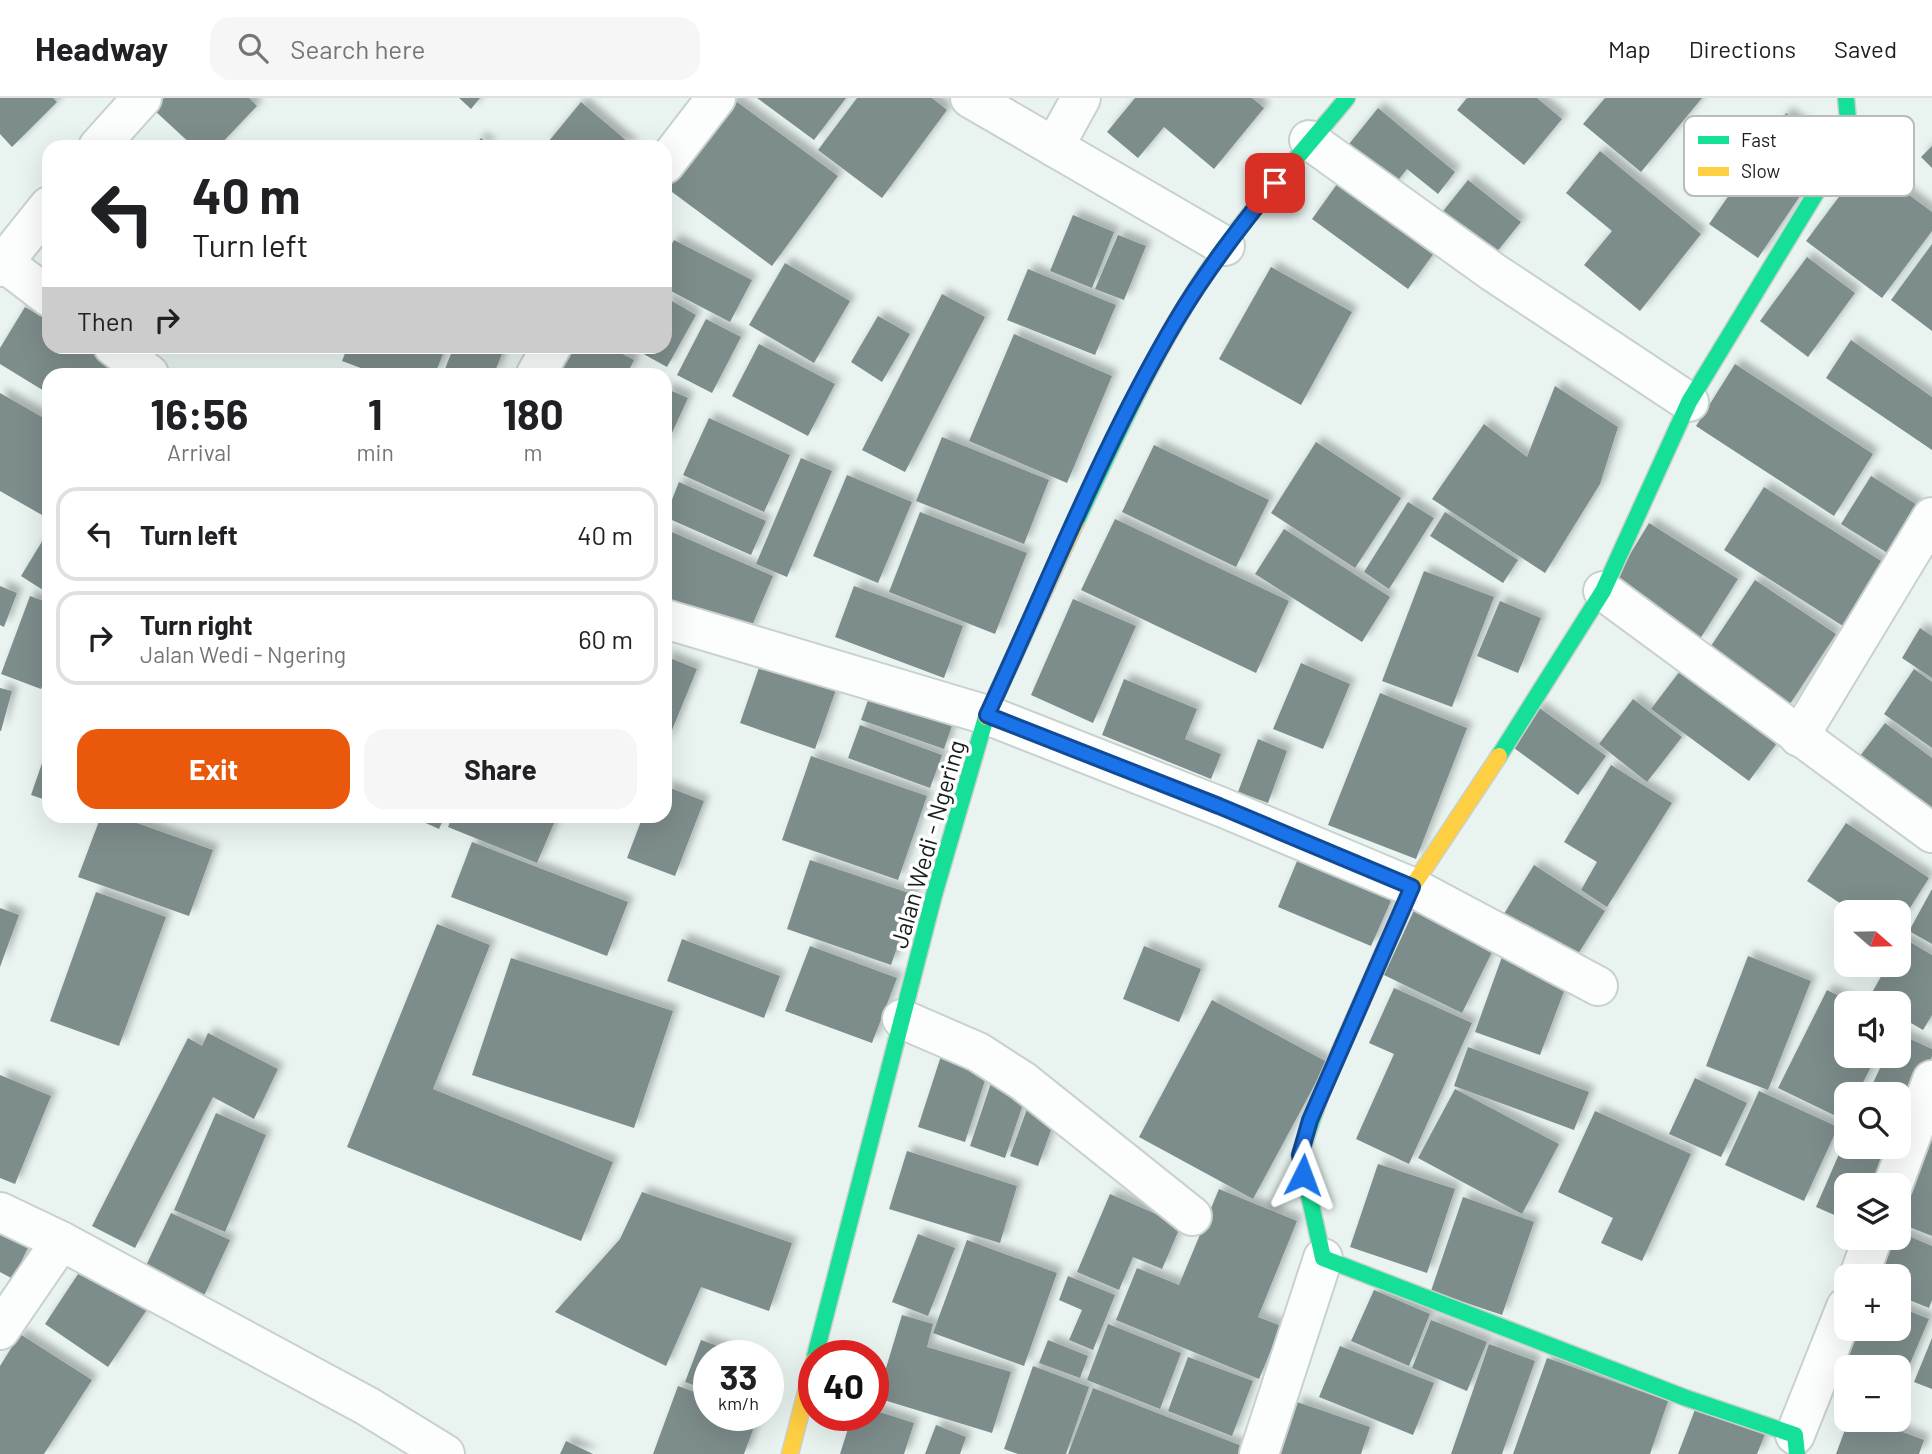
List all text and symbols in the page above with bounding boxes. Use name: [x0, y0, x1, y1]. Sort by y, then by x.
search box: [210, 17, 700, 80]
text: Headway: [35, 28, 168, 68]
icon: search: [234, 29, 272, 67]
text: Search here: [290, 33, 425, 64]
text: Map: [1608, 34, 1651, 63]
text: Directions: [1689, 34, 1796, 63]
text: Saved: [1834, 34, 1897, 63]
legend: [1684, 116, 1914, 196]
text: Fast: [1741, 128, 1777, 151]
pin: [1245, 153, 1305, 213]
text: Slow: [1741, 159, 1780, 182]
icon: arrive: [1256, 164, 1294, 202]
text: 40 m: [192, 165, 300, 224]
icon: left: [77, 168, 168, 259]
text: Turn left: [192, 225, 309, 263]
icon: right: [148, 301, 186, 339]
text: Then: [77, 305, 134, 336]
text: 16:56: [150, 388, 248, 438]
text: 1: [368, 388, 383, 438]
text: 180: [502, 388, 564, 438]
text: Arrival: [167, 438, 231, 466]
text: min: [357, 438, 394, 466]
text: m: [523, 438, 542, 466]
icon: left: [81, 515, 119, 553]
text: Turn left: [140, 519, 238, 550]
text: 40 m: [577, 519, 633, 550]
text: Turn right: [140, 609, 253, 640]
icon: right: [81, 619, 119, 657]
text: 60 m: [578, 623, 633, 654]
text: Jalan Wedi - Ngering: [140, 640, 346, 668]
button: Exit: [77, 729, 350, 809]
button: Share: [364, 729, 637, 809]
street label: Jalan Wedi - Ngering: [883, 737, 971, 951]
north arrow: [1834, 900, 1911, 976]
map controls: [1834, 900, 1911, 1432]
button: sound: [1834, 991, 1911, 1068]
button: search: [1834, 1082, 1911, 1159]
position arrow: [1266, 1138, 1340, 1212]
button: layers: [1834, 1173, 1911, 1250]
button: +: [1834, 1264, 1911, 1341]
speed limit sign: 40: [798, 1340, 889, 1431]
text: 33: [720, 1355, 757, 1397]
button: −: [1834, 1355, 1911, 1432]
text: km/h: [718, 1392, 759, 1414]

